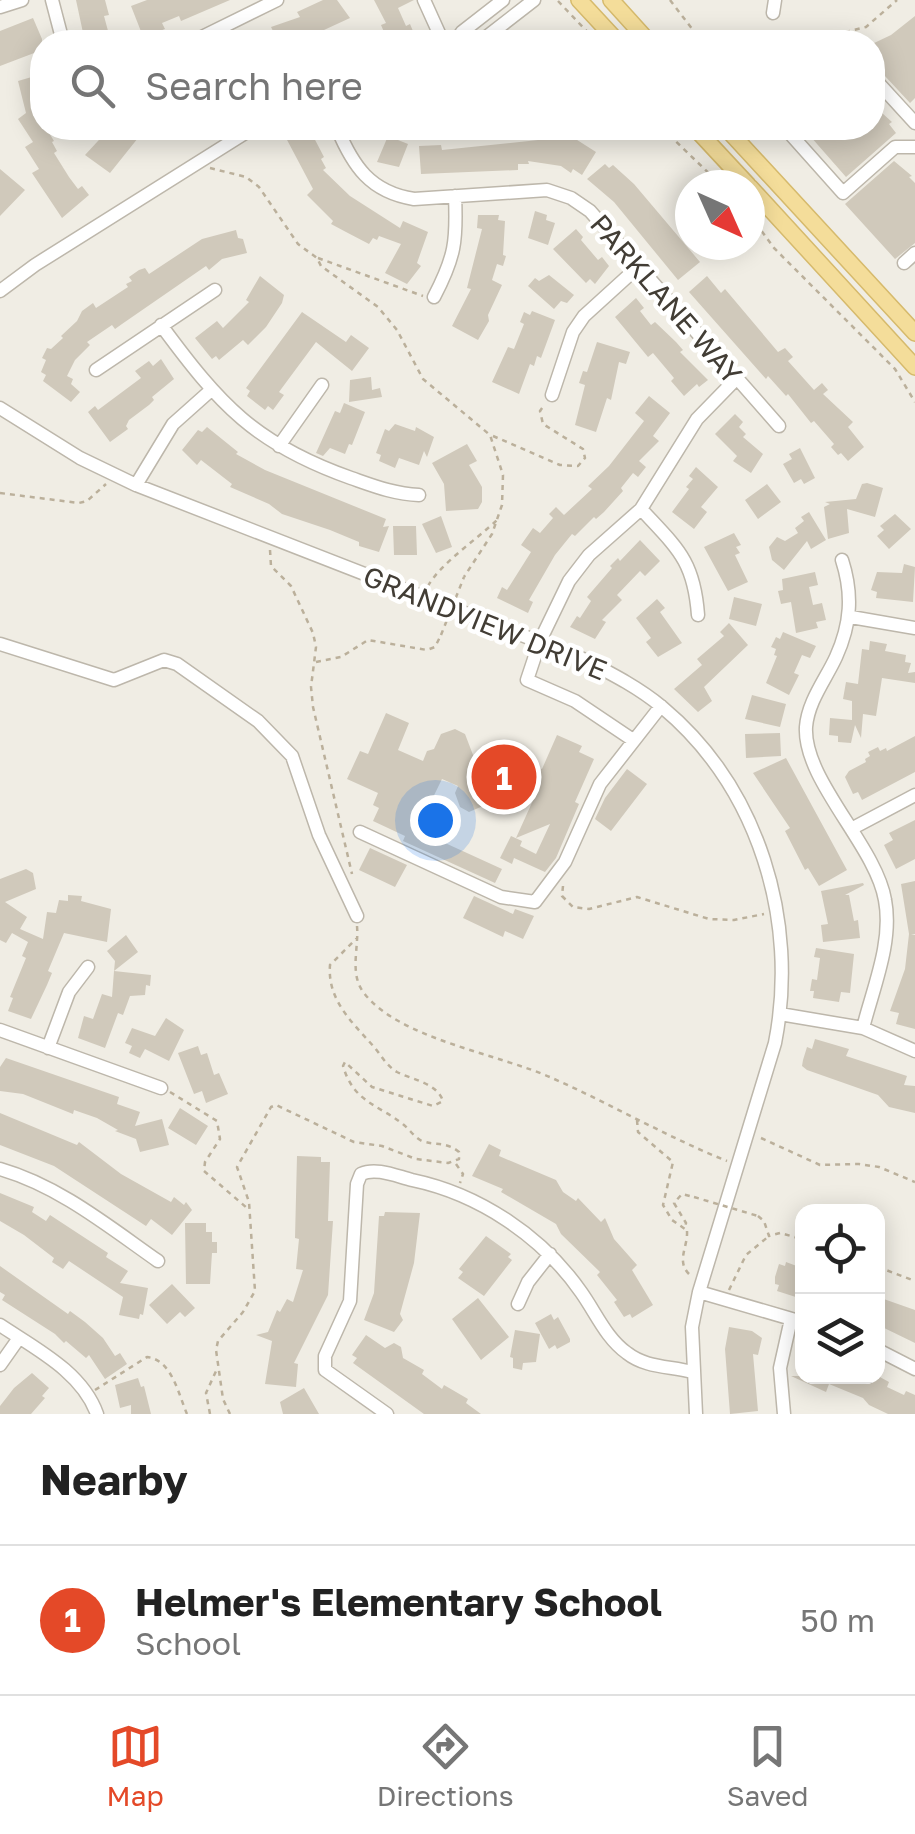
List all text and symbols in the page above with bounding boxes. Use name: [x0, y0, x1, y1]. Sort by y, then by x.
search box: [30, 30, 885, 140]
icon: search: [65, 58, 120, 113]
text: Search here: [145, 63, 363, 108]
north arrow: [675, 170, 765, 260]
street label: PARKLANE WAY: [584, 207, 749, 390]
street label: GRANDVIEW DRIVE: [359, 559, 612, 686]
pin: 1: [472, 740, 536, 814]
your location: [410, 795, 461, 846]
map controls: [795, 1204, 885, 1384]
button: locate: [795, 1204, 885, 1294]
button: layers: [795, 1294, 885, 1384]
text: Nearby: [40, 1454, 188, 1504]
text: Helmer's Elementary School: [135, 1579, 662, 1624]
text: 1: [64, 1601, 81, 1639]
text: 50 m: [800, 1601, 875, 1639]
text: School: [135, 1624, 241, 1662]
tab: Map: [107, 1719, 164, 1812]
tab: Directions: [377, 1719, 514, 1812]
tab: Saved: [727, 1719, 808, 1812]

